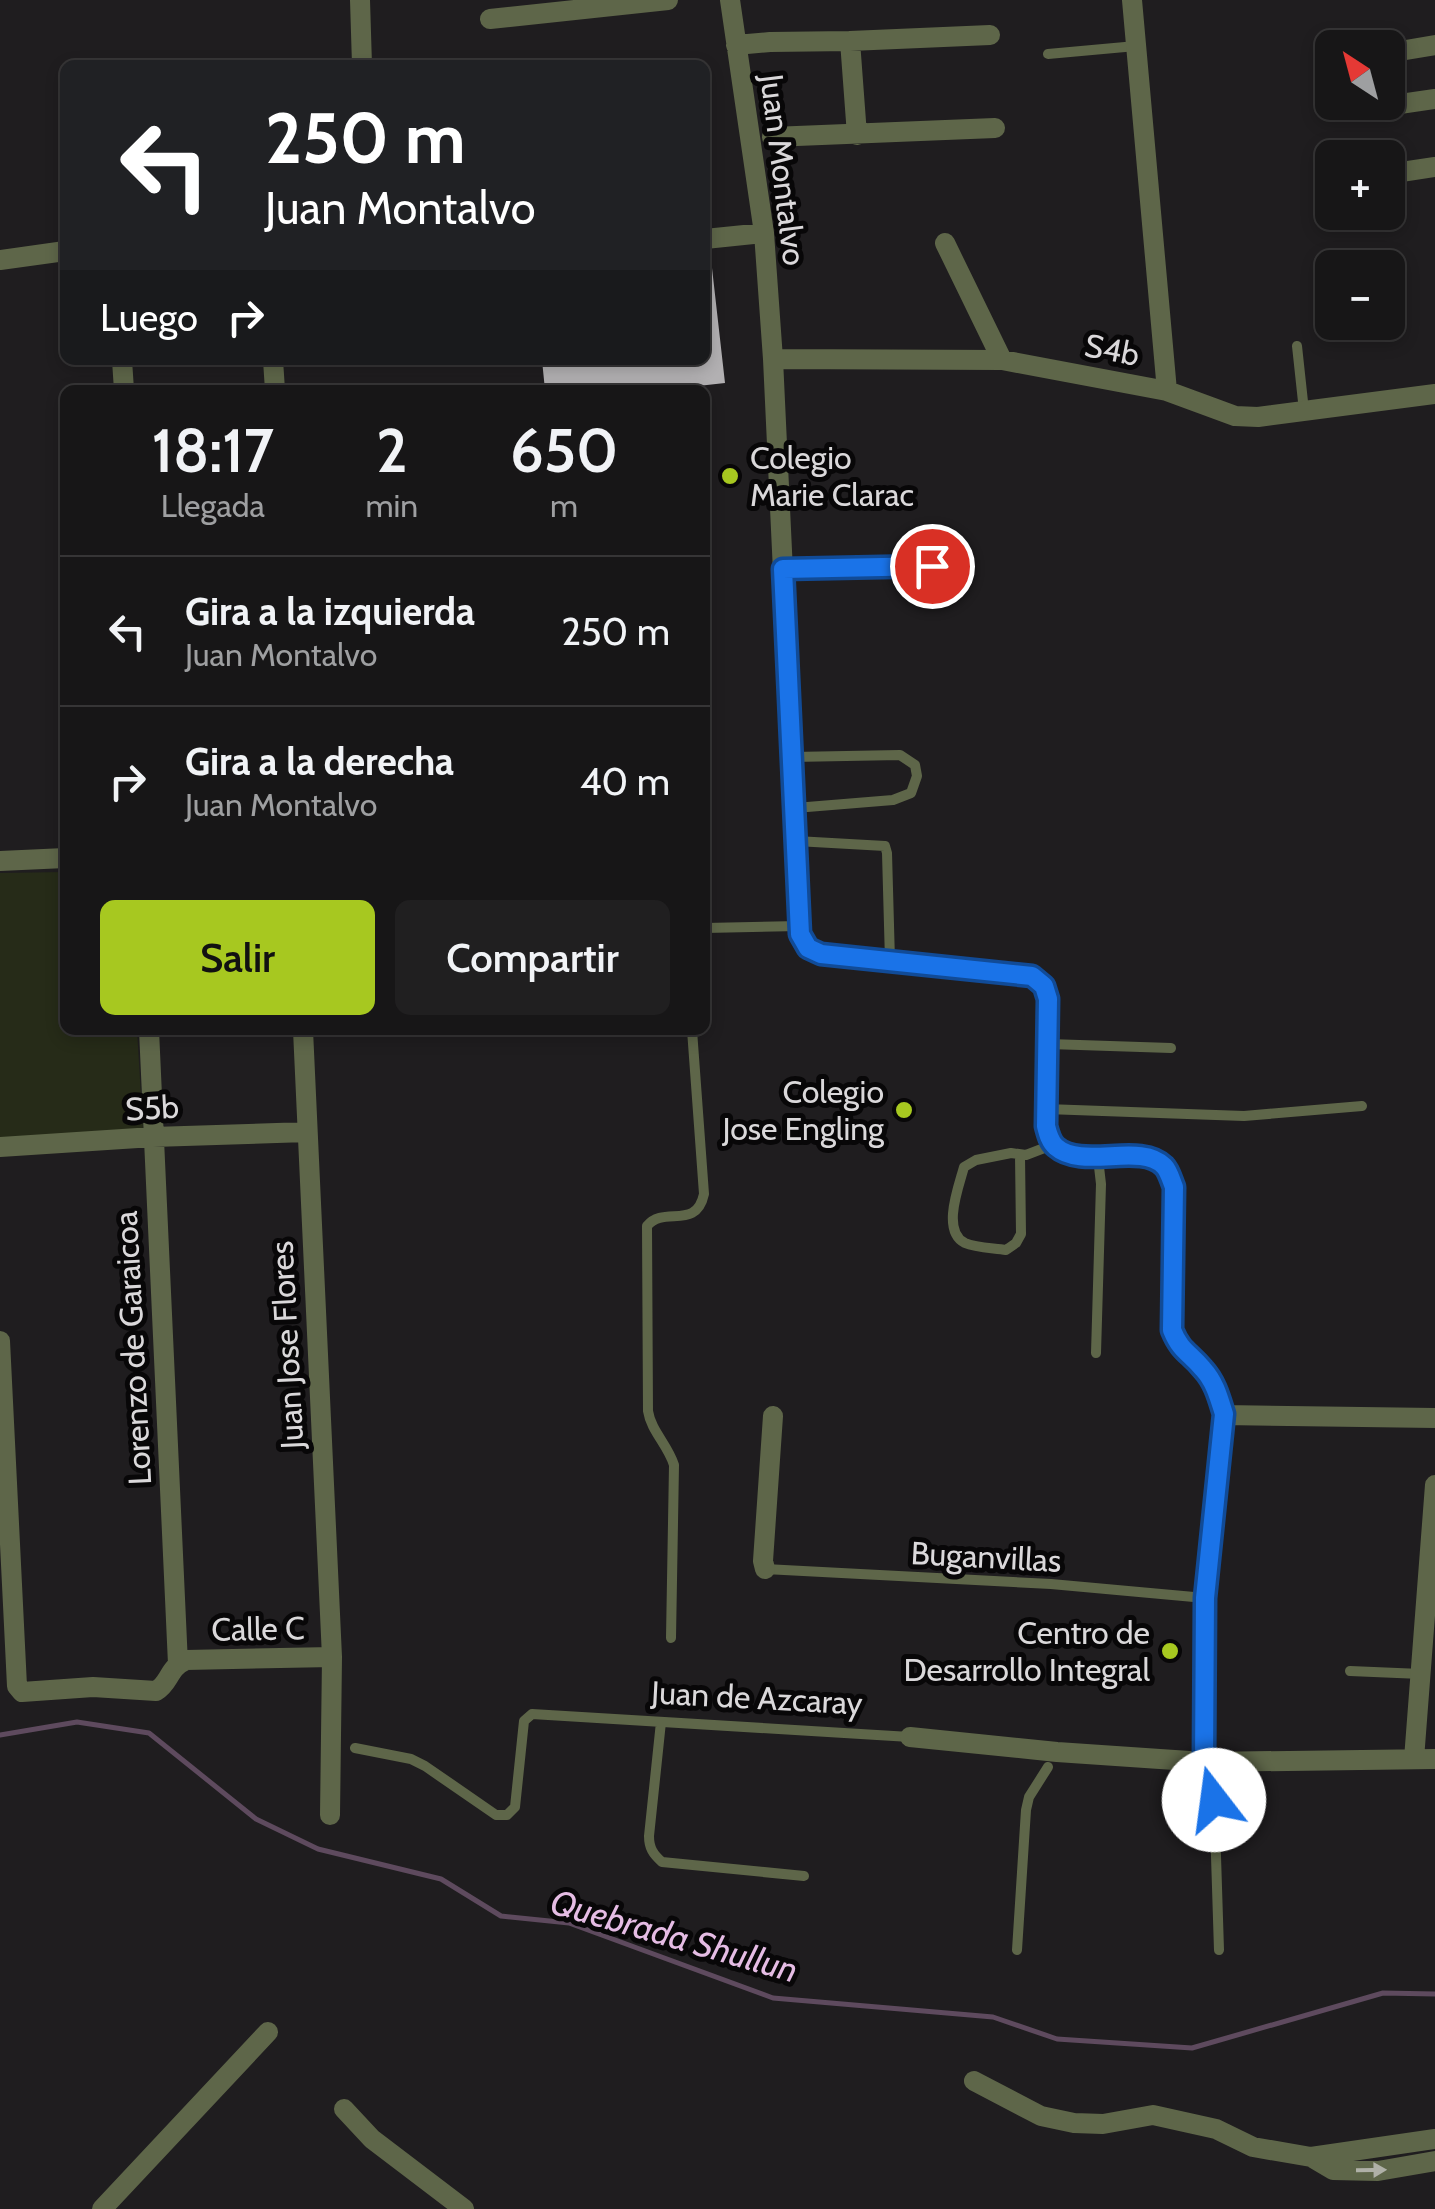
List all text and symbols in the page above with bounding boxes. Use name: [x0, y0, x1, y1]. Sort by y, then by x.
north arrow: [1315, 30, 1405, 120]
map controls: [1315, 30, 1405, 340]
street label: Juan Montalvo: [752, 71, 815, 268]
text: 250 m: [265, 95, 466, 181]
icon: left: [100, 100, 230, 230]
button: +: [1315, 140, 1405, 230]
text: Juan Montalvo: [265, 181, 536, 235]
button: −: [1315, 250, 1405, 340]
icon: right: [218, 290, 273, 345]
text: Luego: [100, 294, 198, 341]
street label: S4b: [1081, 325, 1143, 374]
text: 18:17: [152, 414, 274, 487]
text: 2: [376, 414, 408, 487]
text: 650: [510, 414, 618, 487]
place label: Colegio Marie Clarac: [750, 438, 914, 514]
marker: Colegio Marie Clarac: [719, 465, 741, 487]
text: Llegada: [161, 486, 265, 525]
text: min: [366, 486, 418, 525]
text: m: [550, 486, 578, 525]
pin: [890, 524, 975, 609]
icon: arrive: [905, 539, 960, 594]
text: Gira a la izquierda: [185, 588, 475, 635]
icon: left: [100, 604, 155, 659]
text: 250 m: [561, 608, 670, 655]
text: Juan Montalvo: [185, 635, 377, 674]
text: Gira a la derecha: [185, 738, 454, 785]
icon: right: [100, 754, 155, 809]
text: 40 m: [580, 758, 670, 805]
text: Juan Montalvo: [185, 785, 377, 824]
button: Salir: [100, 900, 375, 1015]
button: Compartir: [395, 900, 670, 1015]
place label: Colegio Jose Engling: [721, 1072, 885, 1148]
street label: S5b: [124, 1087, 180, 1128]
marker: Colegio Jose Engling: [893, 1099, 915, 1121]
street label: Lorenzo de Garaicoa: [106, 1209, 159, 1486]
street label: Juan Jose Flores: [262, 1240, 311, 1451]
street label: Buganvillas: [910, 1533, 1062, 1580]
street label: Calle C: [211, 1608, 305, 1649]
place label: Centro de Desarrollo Integral: [904, 1613, 1150, 1689]
marker: Centro de Desarrollo Integral: [1159, 1640, 1181, 1662]
street label: Juan de Azcaray: [649, 1672, 864, 1723]
position arrow: [1162, 1748, 1266, 1852]
water label: Quebrada Shullun: [546, 1880, 803, 1991]
one-way arrow: [1356, 2162, 1388, 2178]

